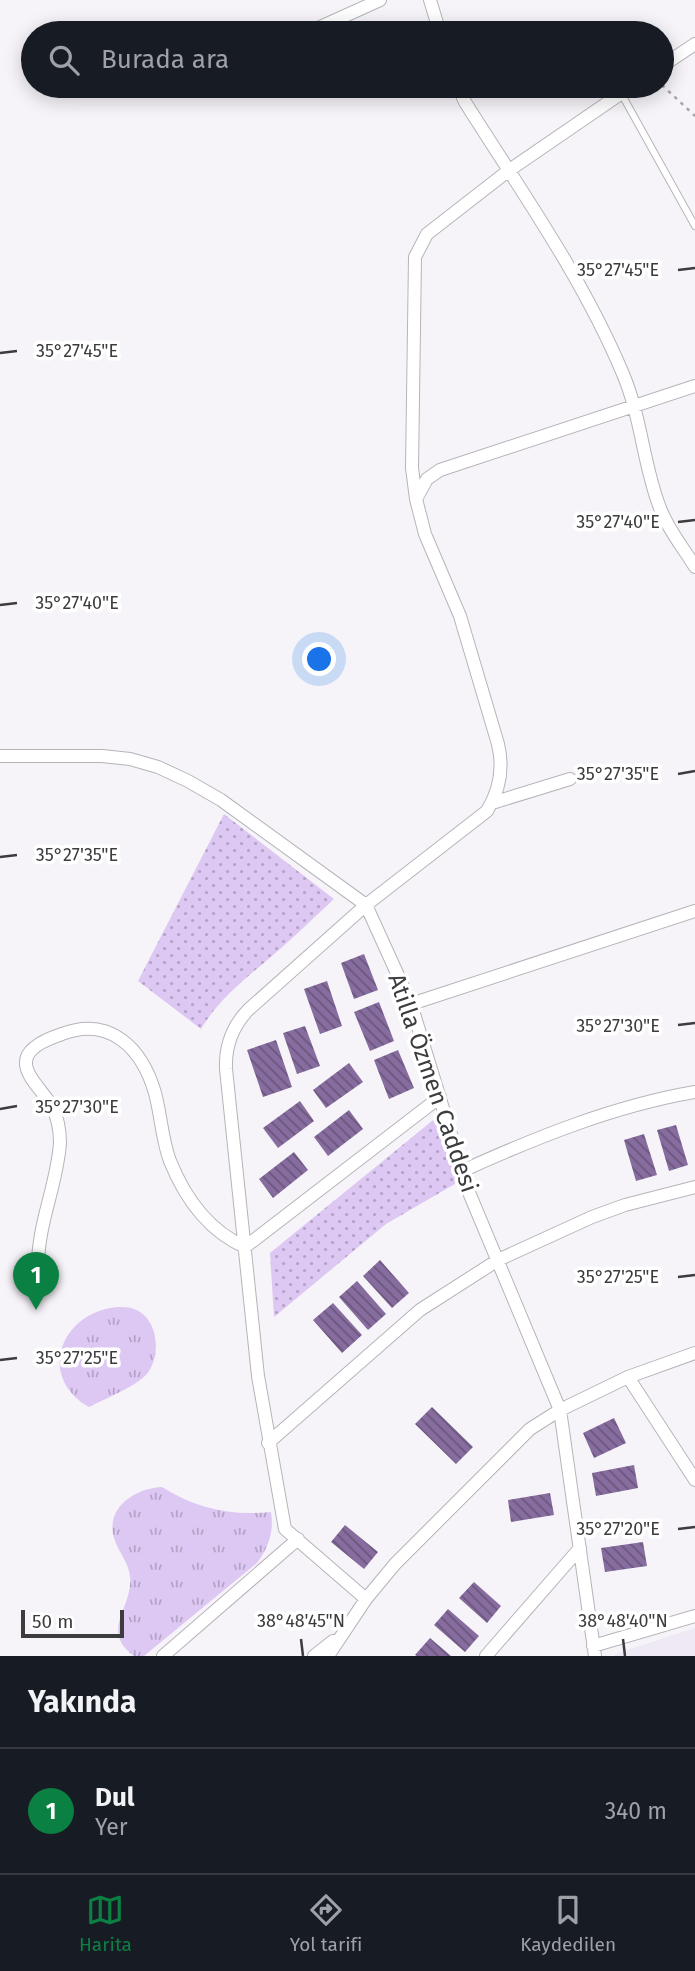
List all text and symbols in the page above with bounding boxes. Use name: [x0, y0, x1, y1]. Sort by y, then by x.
search box: [21, 21, 674, 98]
icon: search: [45, 41, 83, 79]
text: Burada ara: [101, 44, 229, 75]
text: 35°27'45"E: [577, 259, 659, 281]
text: 35°27'45"E: [36, 340, 118, 362]
text: 35°27'40"E: [576, 511, 660, 533]
text: 35°27'40"E: [35, 592, 119, 614]
your location: [302, 642, 336, 676]
text: 35°27'35"E: [577, 763, 659, 785]
text: 35°27'35"E: [36, 844, 118, 866]
street label: Atilla Özmen Caddesi: [382, 970, 484, 1196]
text: 35°27'30"E: [576, 1015, 660, 1037]
text: 35°27'30"E: [35, 1096, 119, 1118]
pin: 1: [13, 1252, 59, 1310]
text: 35°27'25"E: [577, 1266, 659, 1288]
text: 35°27'25"E: [36, 1347, 118, 1369]
text: 35°27'20"E: [576, 1518, 660, 1540]
scale bar: [21, 1607, 124, 1639]
text: 50 m: [32, 1610, 73, 1633]
text: 38°48'45"N: [257, 1610, 345, 1632]
text: 38°48'40"N: [578, 1610, 668, 1632]
text: Yakında: [28, 1684, 136, 1720]
text: Dul: [95, 1782, 135, 1813]
text: 1: [46, 1797, 56, 1825]
text: 340 m: [605, 1797, 667, 1825]
text: Yer: [95, 1813, 128, 1841]
tab: Harita: [79, 1891, 132, 1956]
tab: Yol tarifi: [290, 1891, 362, 1956]
tab: Kaydedilen: [520, 1891, 616, 1956]

